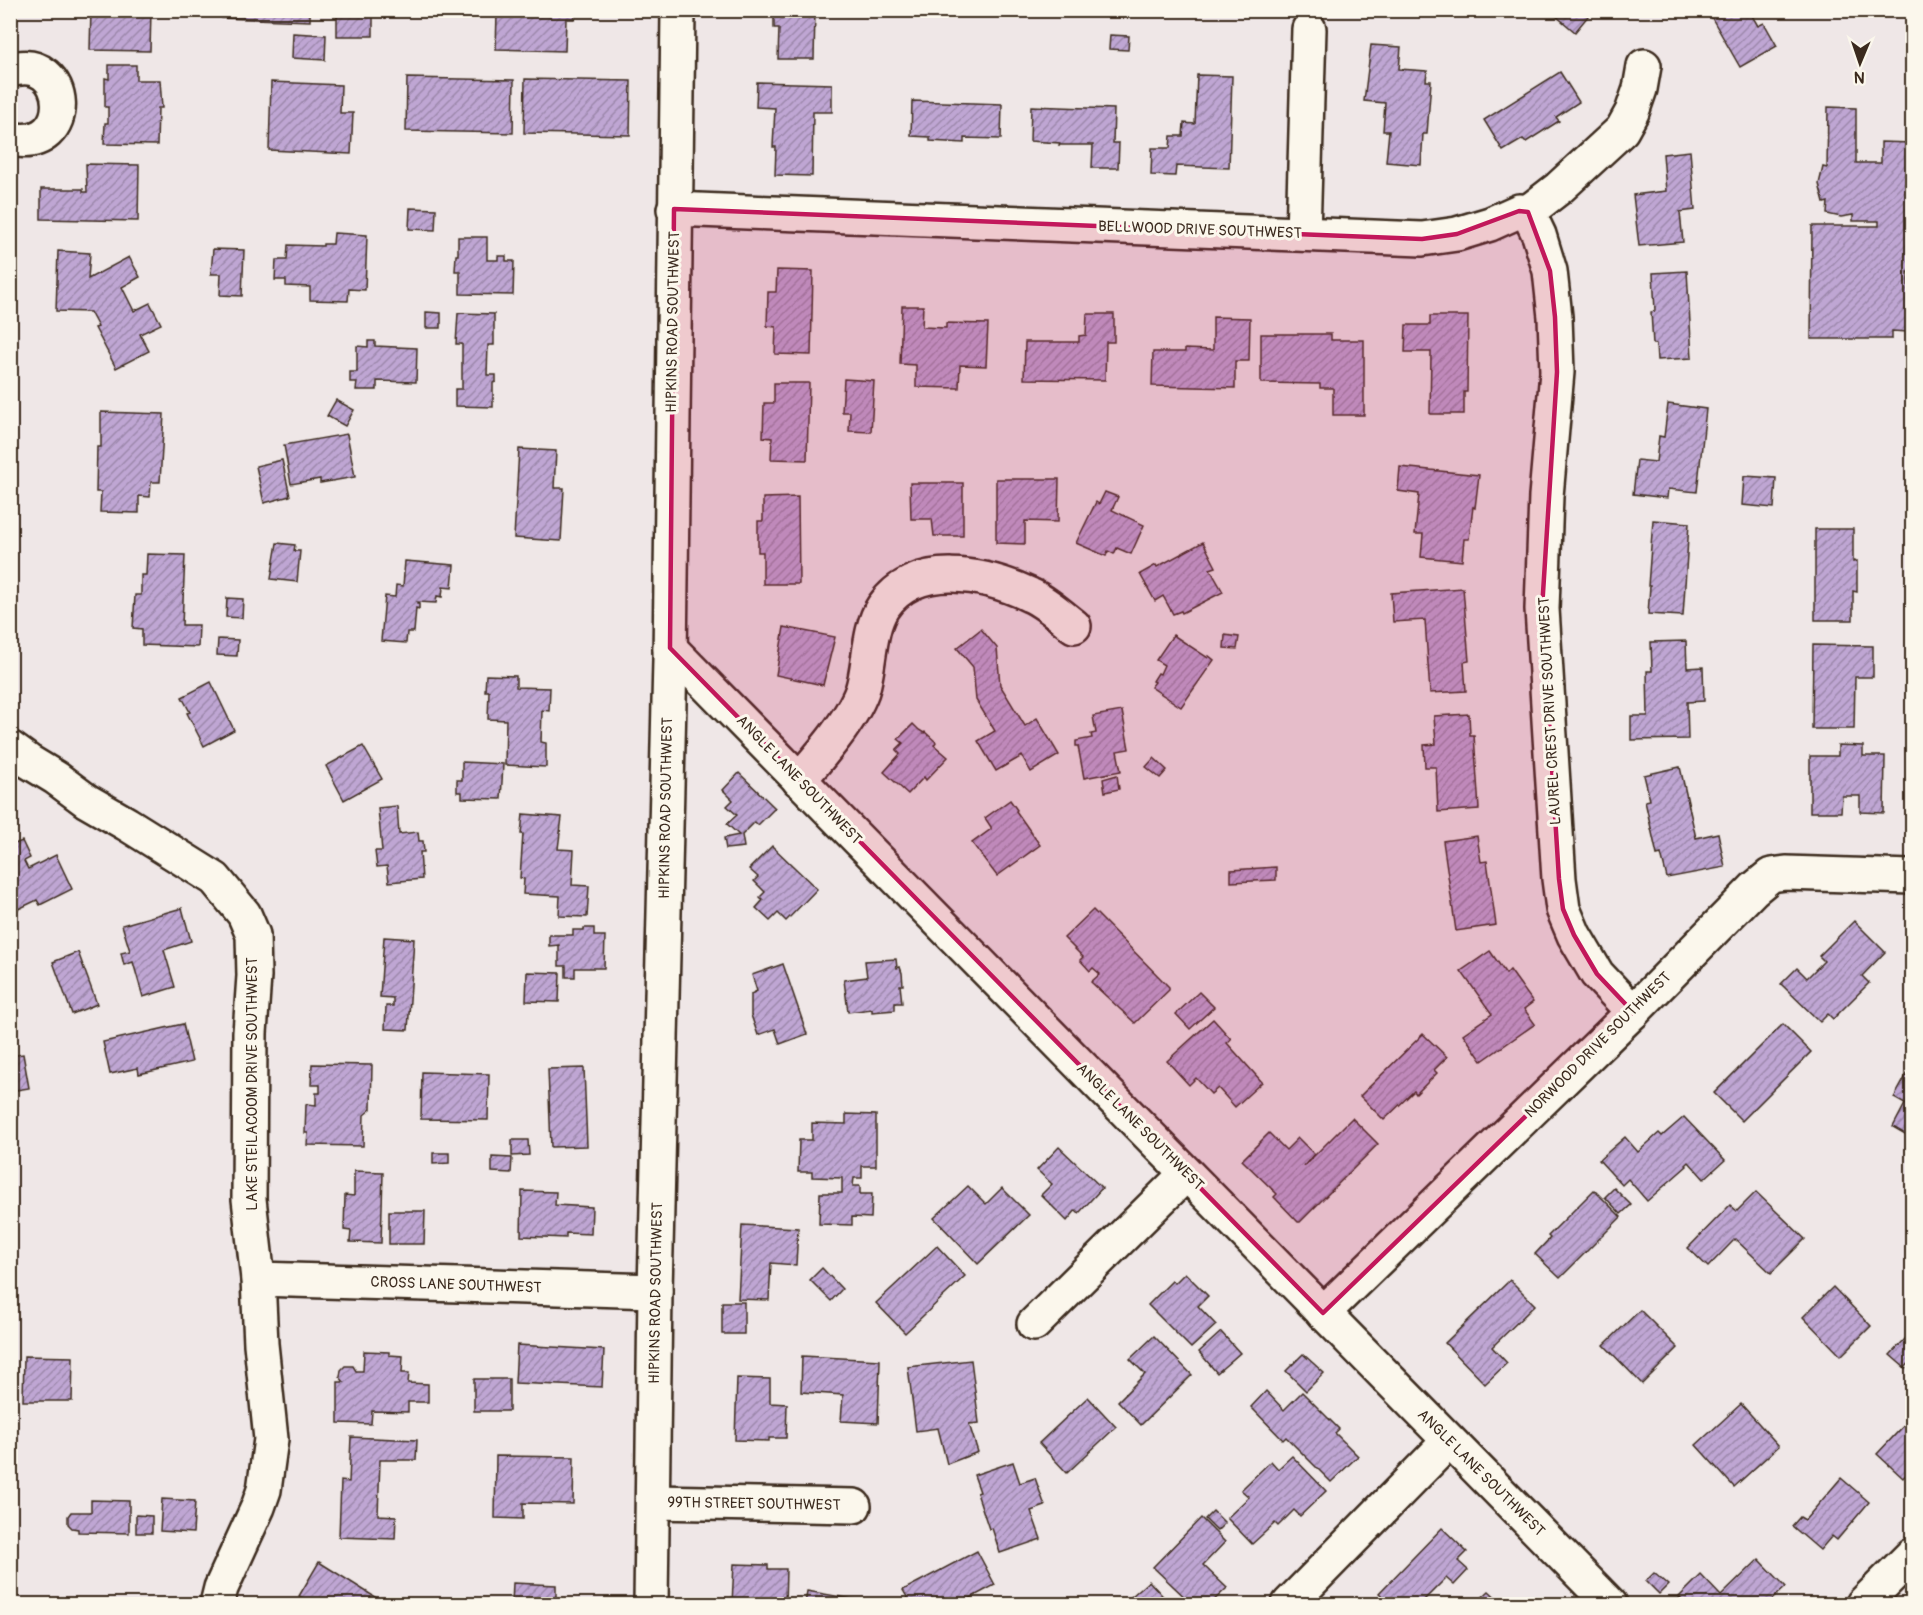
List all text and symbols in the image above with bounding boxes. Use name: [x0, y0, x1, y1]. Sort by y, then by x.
north arrow: [1830, 33, 1890, 93]
text: N: [1854, 67, 1865, 87]
street label: BELLWOOD DRIVE SOUTHWEST: [1098, 217, 1302, 243]
street label: HIPKINS ROAD SOUTHWEST: [662, 231, 684, 413]
street label: LAUREL CREST DRIVE SOUTHWEST: [1535, 596, 1565, 826]
street label: ANGLE LANE SOUTHWEST: [732, 711, 866, 849]
street label: HIPKINS ROAD SOUTHWEST: [655, 717, 677, 899]
street label: LAKE STEILACOOM DRIVE SOUTHWEST: [243, 957, 262, 1211]
street label: NORWOOD DRIVE SOUTHWEST: [1521, 968, 1675, 1122]
street label: ANGLE LANE SOUTHWEST: [1072, 1059, 1208, 1195]
street label: HIPKINS ROAD SOUTHWEST: [645, 1202, 667, 1384]
street label: CROSS LANE SOUTHWEST: [370, 1273, 542, 1297]
street label: ANGLE LANE SOUTHWEST: [1413, 1405, 1549, 1541]
street label: 99TH STREET SOUTHWEST: [667, 1493, 841, 1515]

